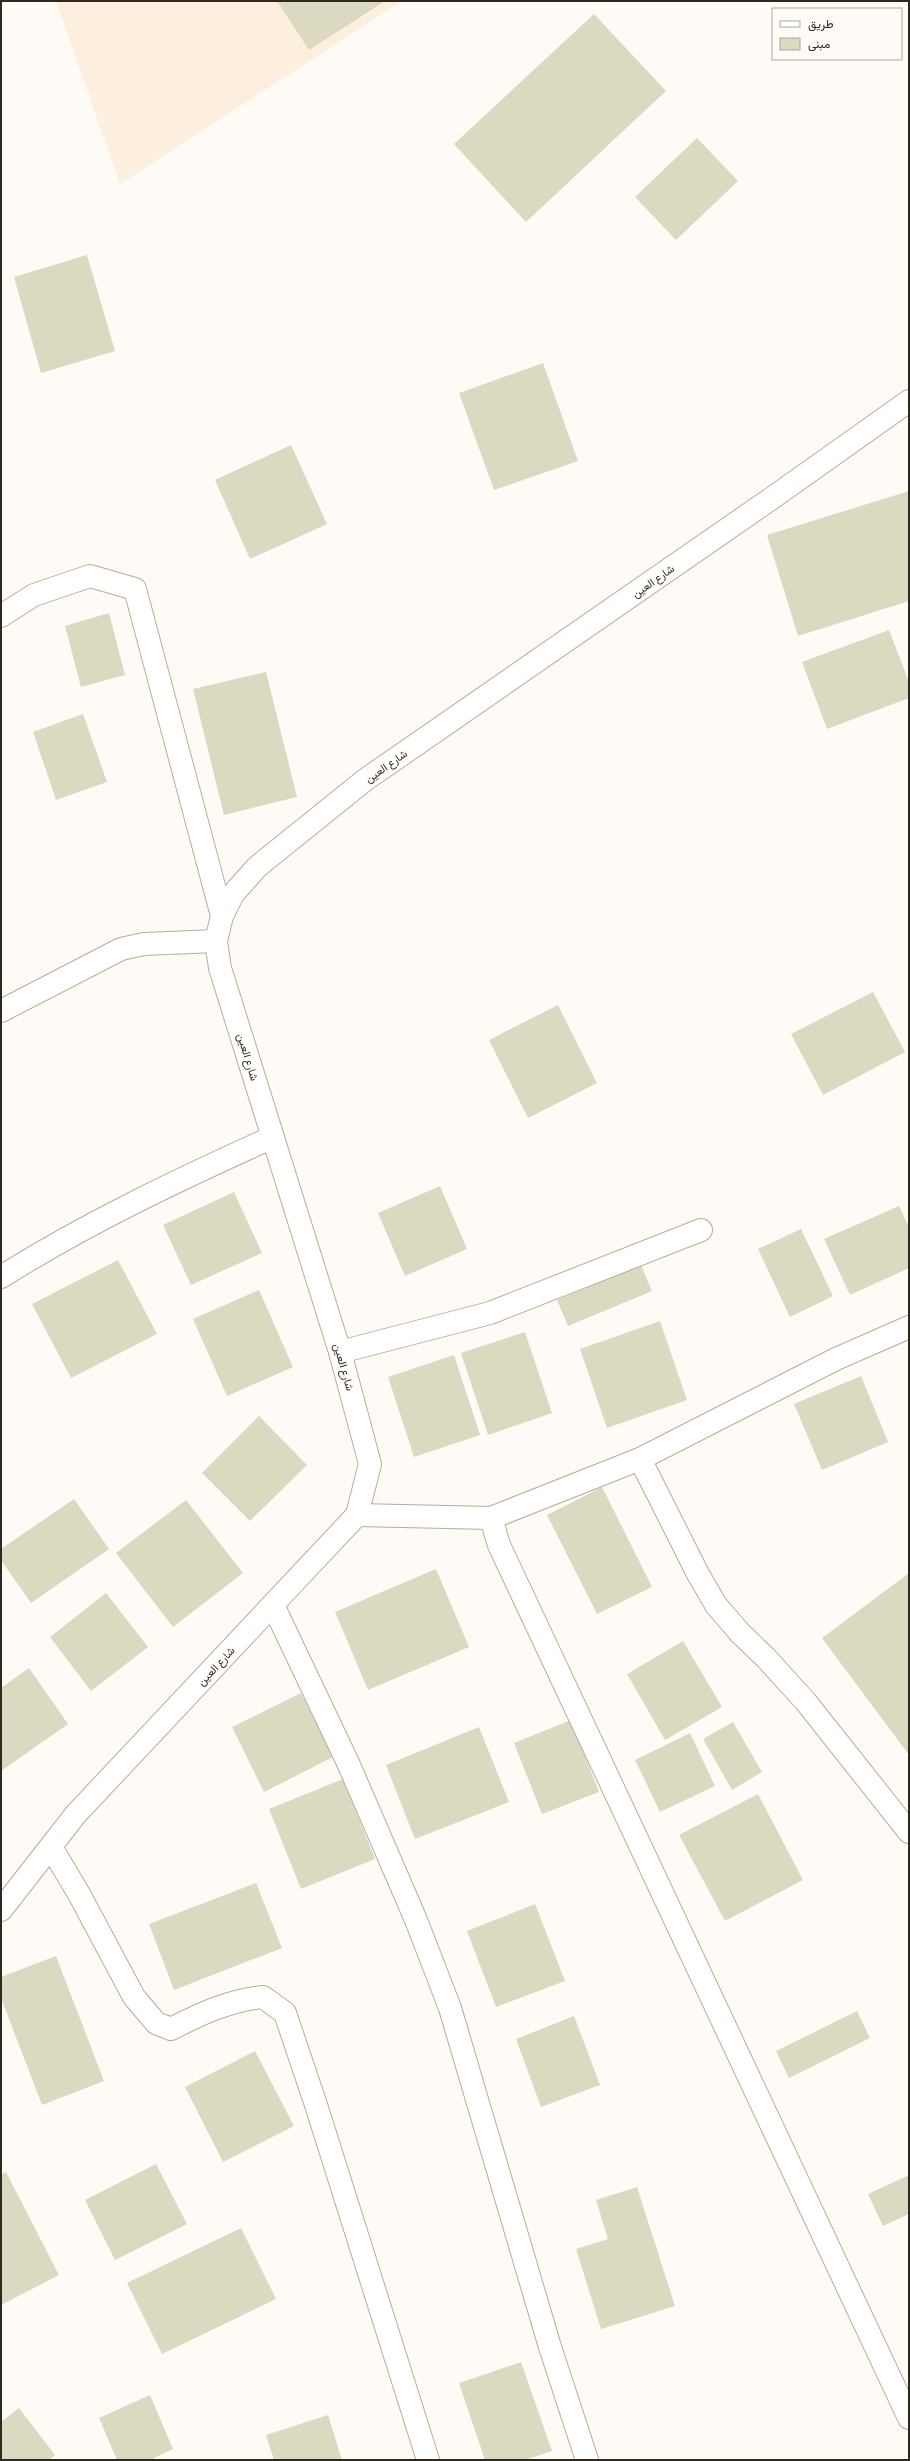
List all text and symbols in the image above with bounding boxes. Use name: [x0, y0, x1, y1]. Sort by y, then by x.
legend: [772, 8, 902, 60]
text: طريق: [808, 16, 834, 32]
text: مبنى: [808, 36, 830, 52]
street label: شارع العين: [629, 561, 678, 602]
street label: شارع العين: [362, 746, 411, 787]
street label: شارع العين: [233, 1032, 262, 1083]
street label: شارع العين: [330, 1342, 358, 1393]
street label: شارع العين: [194, 1643, 239, 1689]

